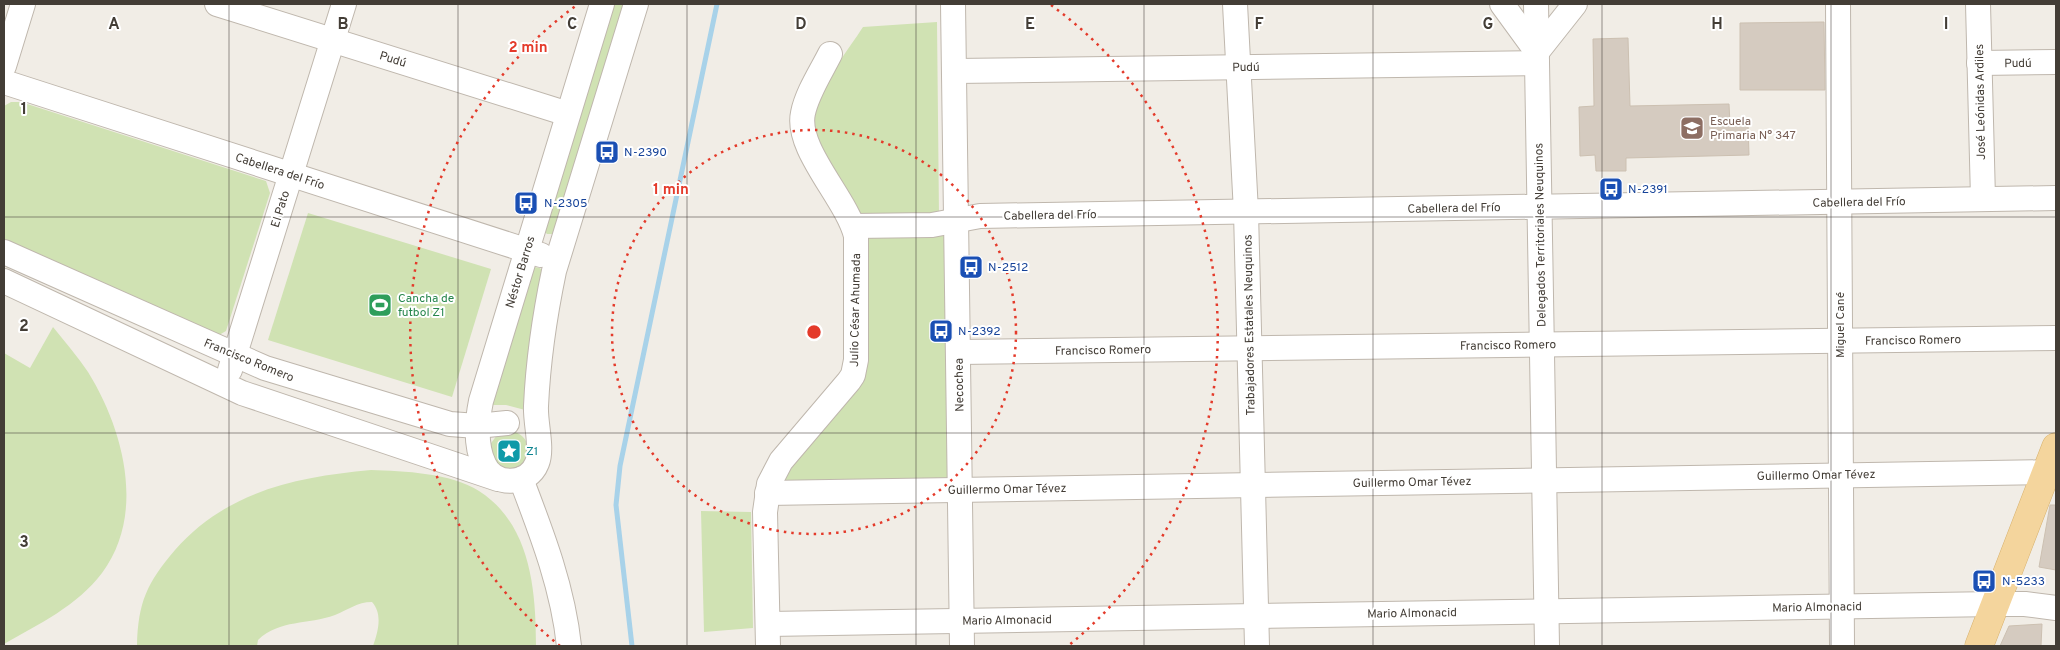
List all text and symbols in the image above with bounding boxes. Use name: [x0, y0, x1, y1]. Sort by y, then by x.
text: A: [108, 15, 120, 35]
text: B: [337, 15, 349, 35]
text: C: [567, 15, 577, 35]
text: D: [795, 15, 807, 35]
text: E: [1025, 15, 1035, 35]
text: F: [1254, 15, 1264, 35]
text: G: [1483, 15, 1493, 35]
text: H: [1711, 15, 1723, 35]
text: I: [1944, 15, 1948, 35]
text: 2 min: [508, 39, 548, 58]
street label: José Leónidas Ardiles: [1972, 44, 1990, 160]
street label: Pudú: [377, 48, 408, 72]
street label: Pudú: [2004, 56, 2032, 72]
street label: Pudú: [1232, 60, 1260, 76]
text: 1: [21, 100, 27, 120]
place label: Escuela Primaria N° 347: [1710, 114, 1796, 144]
school or university icon: Escuela Primaria N° 347: [1679, 115, 1705, 141]
bus stop icon: N-2390: [594, 139, 620, 165]
street label: Delegados Territoriales Neuquinos: [1531, 143, 1551, 327]
place label: N-2390: [624, 145, 667, 161]
street label: Cabellera del Frío: [233, 150, 327, 194]
bus stop icon: N-2391: [1598, 176, 1624, 202]
text: 1 min: [653, 181, 689, 200]
place label: N-2391: [1628, 182, 1668, 198]
street label: El Pato: [268, 189, 294, 230]
bus stop icon: N-2305: [513, 190, 539, 216]
street label: Cabellera del Frío: [1812, 194, 1906, 212]
place label: N-2305: [544, 196, 587, 212]
street label: Cabellera del Frío: [1407, 200, 1501, 218]
street label: Cabellera del Frío: [1003, 207, 1097, 225]
street label: Néstor Barros: [502, 234, 540, 310]
street label: Trabajadores Estatales Neuquinos: [1240, 234, 1260, 416]
street label: Julio César Ahumada: [847, 253, 865, 367]
bus stop icon: N-2512: [958, 254, 984, 280]
place label: N-2512: [988, 260, 1028, 276]
place label: Cancha de futbol Z1: [398, 291, 454, 321]
sports icon: Cancha de futbol Z1: [367, 292, 393, 318]
street label: Miguel Cané: [1833, 292, 1849, 358]
text: 2: [19, 317, 29, 337]
bus stop icon: N-2392: [928, 318, 954, 344]
centre of rings: [805, 323, 823, 341]
place label: N-2392: [958, 324, 1001, 340]
street label: Francisco Romero: [1865, 332, 1962, 350]
street label: Francisco Romero: [201, 335, 296, 386]
street label: Francisco Romero: [1460, 337, 1557, 355]
street label: Francisco Romero: [1055, 342, 1152, 360]
street label: Necochea: [952, 358, 968, 412]
place icon: Z1: [496, 438, 522, 464]
place label: Z1: [526, 444, 538, 460]
street label: Guillermo Omar Tévez: [1757, 467, 1876, 485]
street label: Guillermo Omar Tévez: [1353, 474, 1472, 492]
street label: Guillermo Omar Tévez: [948, 481, 1067, 499]
text: 3: [19, 533, 29, 553]
bus stop icon: N-5233: [1971, 568, 1997, 594]
place label: N-5233: [2002, 574, 2045, 590]
street label: Mario Almonacid: [1772, 599, 1862, 617]
street label: Mario Almonacid: [1367, 605, 1457, 623]
street label: Mario Almonacid: [962, 612, 1052, 630]

